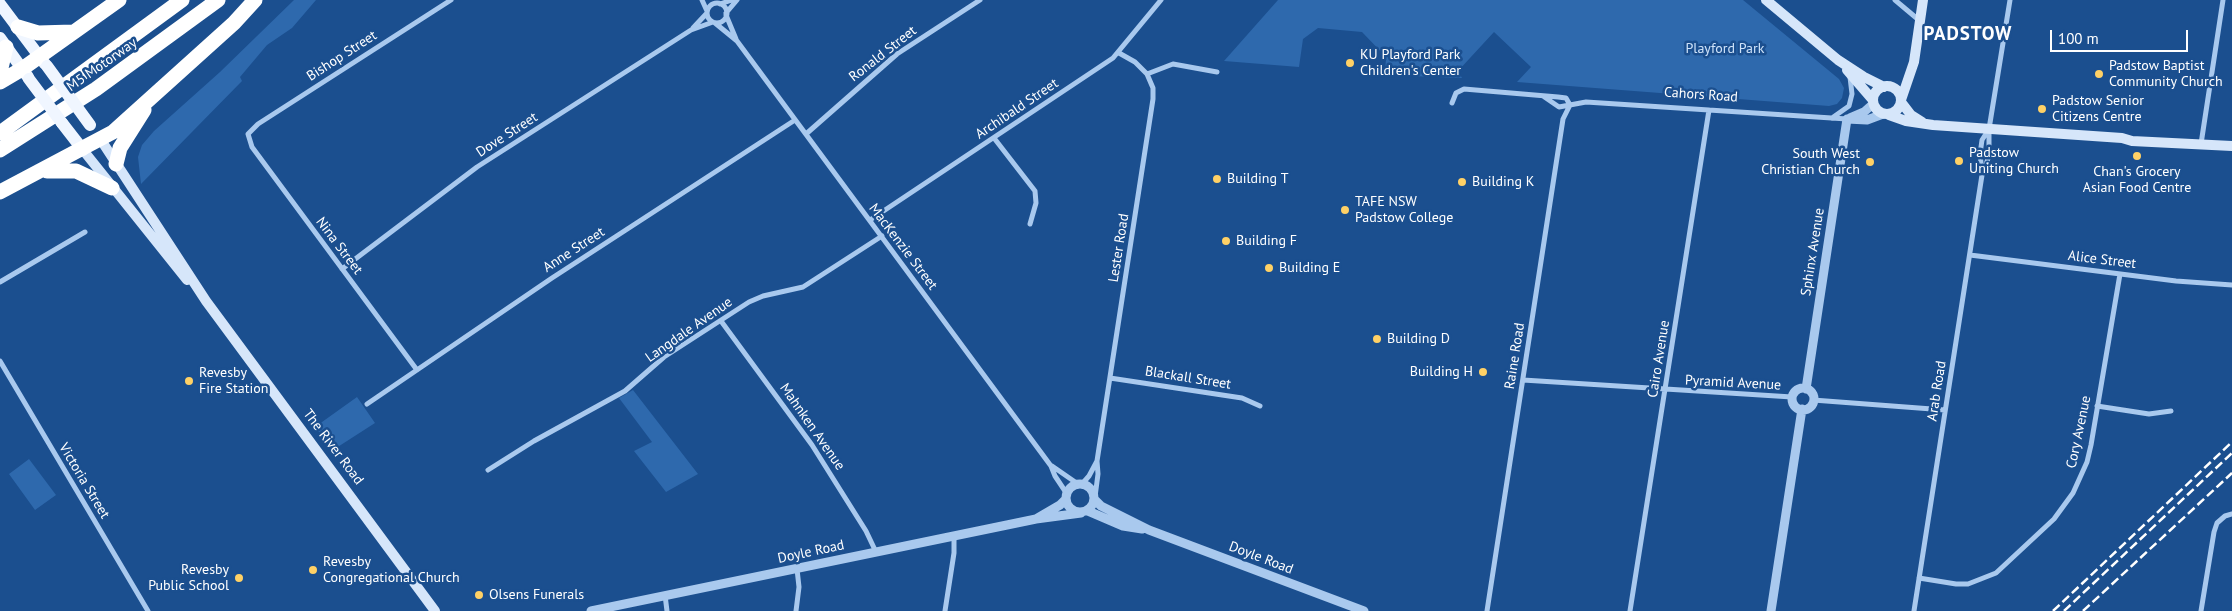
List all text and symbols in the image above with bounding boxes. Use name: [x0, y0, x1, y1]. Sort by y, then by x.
scale bar: [2052, 20, 2190, 52]
street label: Ronald Street: [846, 22, 920, 86]
district label: PADSTOW: [1923, 24, 2013, 46]
street label: Bishop Street: [304, 27, 380, 85]
text: 100 m: [2058, 29, 2099, 48]
street label: M5 Motorway: [64, 35, 140, 95]
park label: Playford Park: [1686, 41, 1764, 57]
place label: KU Playford Park Children's Center: [1360, 47, 1461, 80]
marker: KU Playford Park Children's Center: [1344, 57, 1356, 69]
place label: Padstow Baptist Community Church: [2109, 58, 2223, 90]
marker: Padstow Baptist Community Church: [2093, 68, 2105, 80]
street label: Archibald Street: [972, 75, 1062, 143]
street label: Cahors Road: [1664, 84, 1738, 106]
place label: Padstow Senior Citizens Centre: [2052, 93, 2144, 125]
marker: Padstow Senior Citizens Centre: [2036, 103, 2048, 115]
street label: Dove Street: [473, 109, 541, 161]
place label: Padstow Uniting Church: [1969, 145, 2059, 178]
place label: South West Christian Church: [1761, 146, 1860, 178]
marker: Chan's Grocery Asian Food Centre: [2131, 150, 2143, 162]
marker: Padstow Uniting Church: [1953, 155, 1965, 167]
marker: South West Christian Church: [1864, 156, 1876, 168]
place label: Chan's Grocery Asian Food Centre: [2083, 164, 2191, 196]
place label: Building T: [1227, 171, 1289, 187]
marker: Building T: [1211, 173, 1223, 185]
place label: Building K: [1472, 174, 1534, 190]
marker: Building K: [1456, 176, 1468, 188]
place label: TAFE NSW Padstow College: [1355, 194, 1453, 226]
street label: MacKenzie Street: [865, 201, 941, 293]
marker: TAFE NSW Padstow College: [1339, 204, 1351, 216]
street label: Sphinx Avenue: [1798, 207, 1828, 297]
street label: Lester Road: [1105, 212, 1133, 284]
street label: Nina Street: [312, 214, 366, 278]
street label: Anne Street: [540, 224, 608, 276]
place label: Building F: [1236, 233, 1297, 249]
marker: Building F: [1220, 235, 1232, 247]
street label: Alice Street: [2067, 247, 2137, 273]
place label: Building E: [1279, 260, 1340, 276]
marker: Building E: [1263, 262, 1275, 274]
street label: Langdale Avenue: [642, 294, 736, 366]
street label: Cairo Avenue: [1645, 319, 1673, 399]
street label: Raine Road: [1501, 322, 1529, 390]
place label: Building D: [1387, 331, 1450, 347]
marker: Building D: [1371, 333, 1383, 345]
street label: Arab Road: [1924, 360, 1950, 422]
street label: Blackall Street: [1144, 363, 1232, 393]
place label: Building H: [1410, 364, 1473, 380]
place label: Revesby Fire Station: [199, 365, 268, 398]
marker: Building H: [1477, 366, 1489, 378]
street label: Pyramid Avenue: [1685, 372, 1781, 394]
marker: Revesby Fire Station: [183, 375, 195, 387]
street label: Mahnken Avenue: [776, 380, 848, 474]
street label: Cory Avenue: [2063, 394, 2095, 470]
street label: The River Road: [299, 406, 367, 488]
street label: Victoria Street: [55, 440, 113, 522]
street label: Doyle Road: [776, 537, 846, 567]
street label: Doyle Road: [1226, 538, 1296, 578]
place label: Revesby Congregational Church: [323, 554, 460, 586]
place label: Revesby Public School: [148, 562, 229, 594]
marker: Revesby Congregational Church: [307, 564, 319, 576]
marker: Revesby Public School: [233, 572, 245, 584]
place label: Olsens Funerals: [489, 587, 584, 603]
marker: Olsens Funerals: [473, 589, 485, 601]

